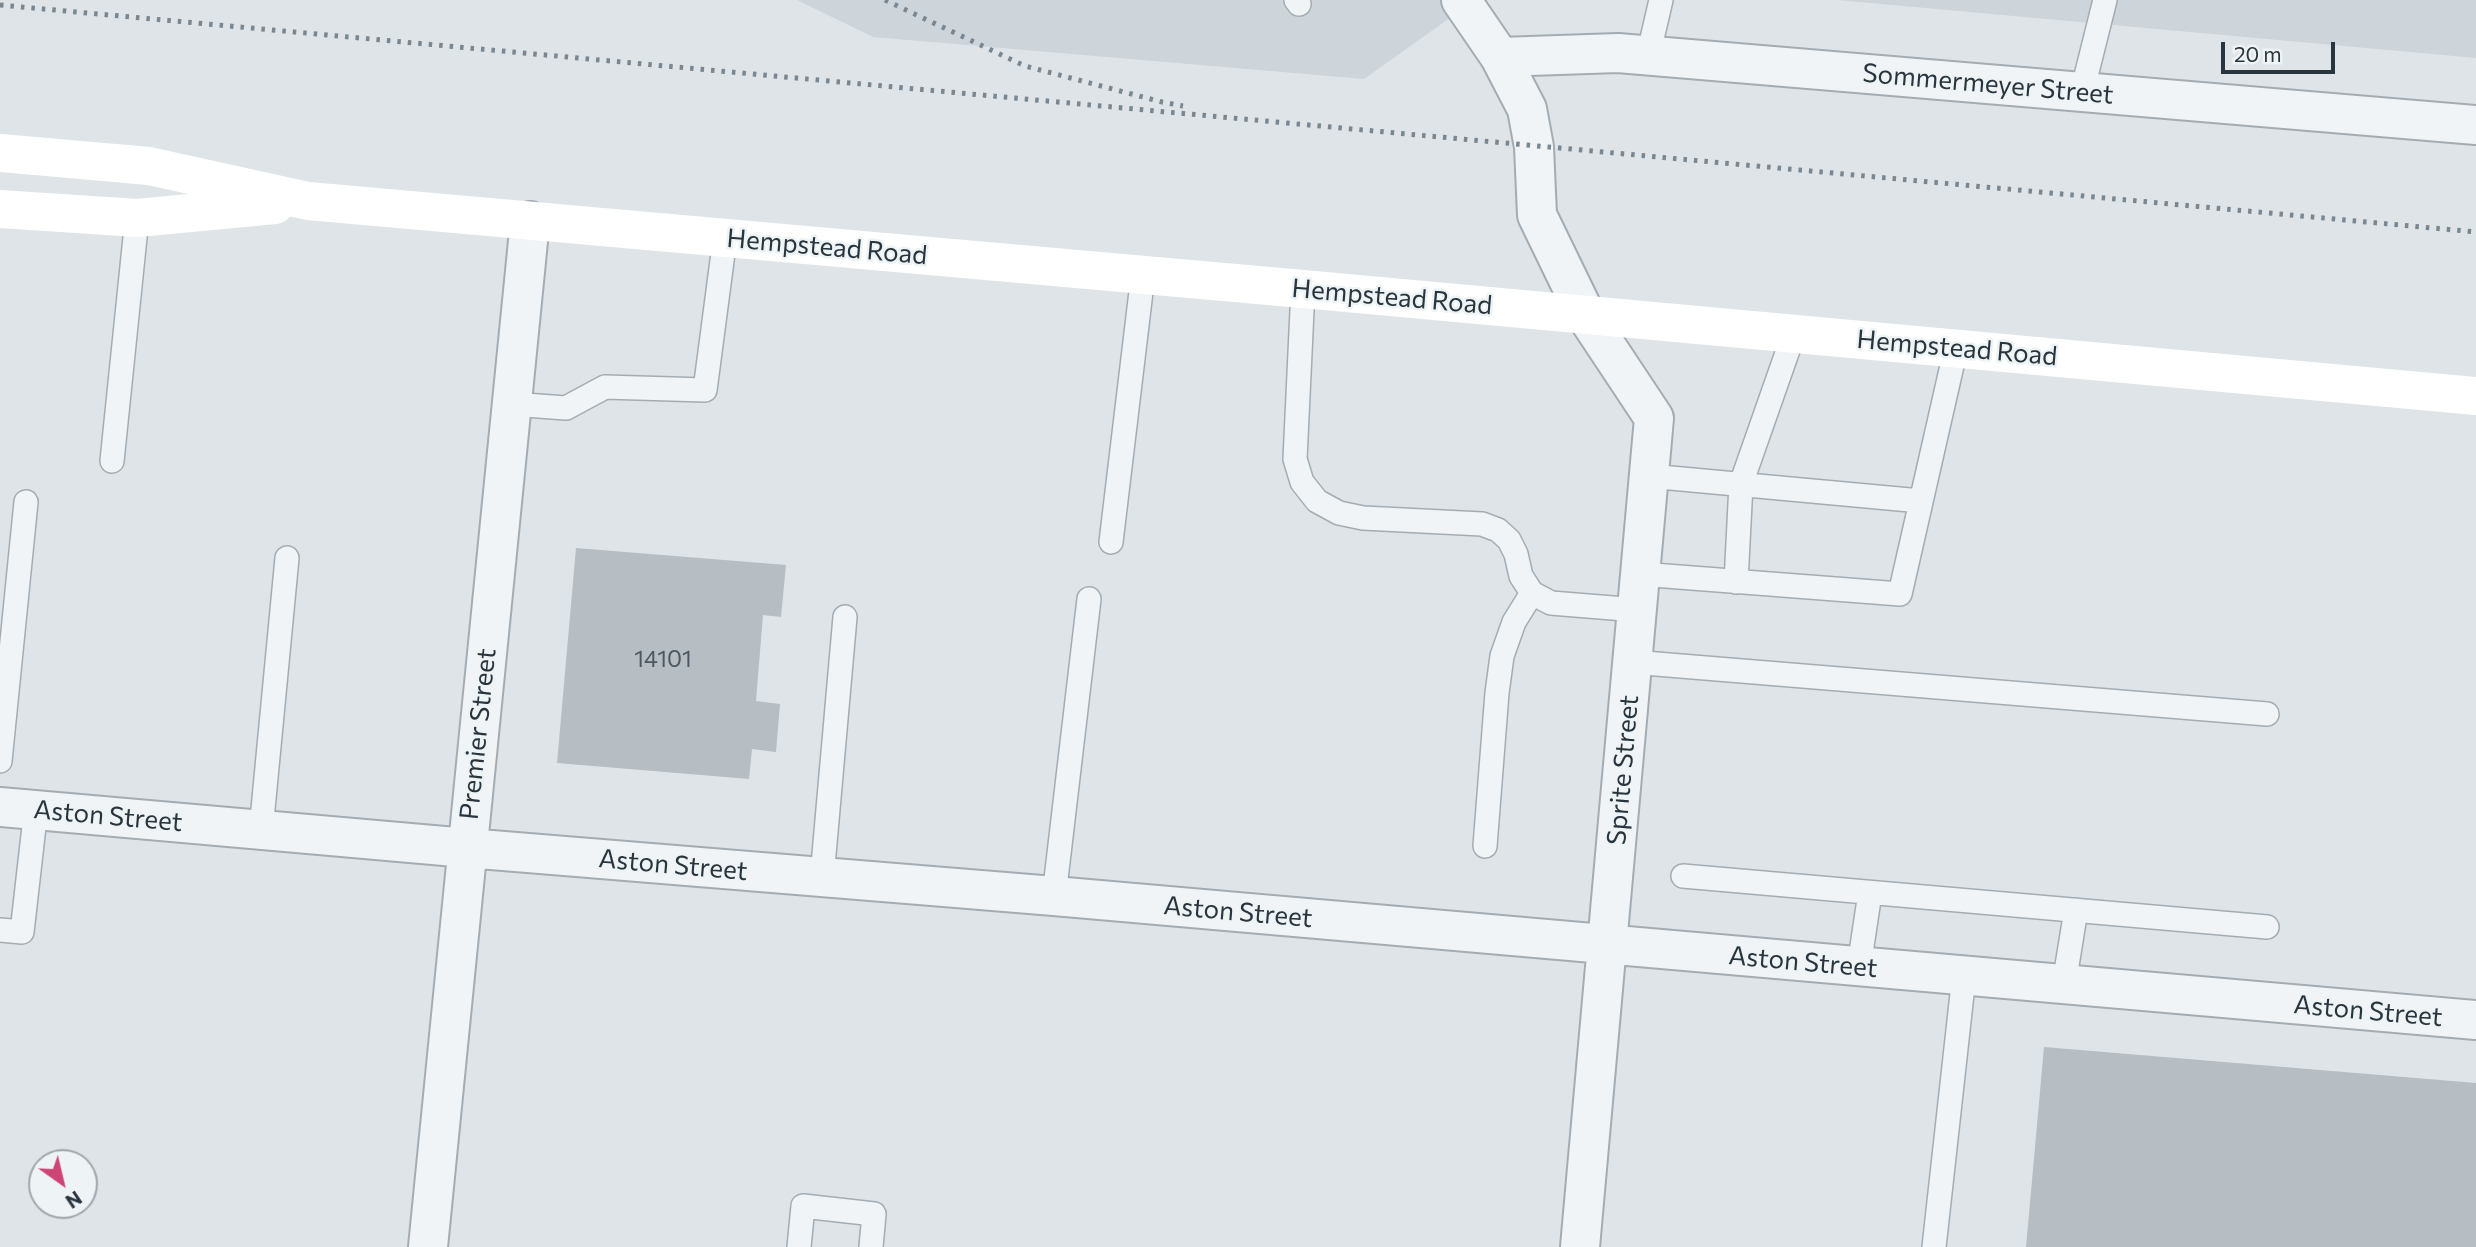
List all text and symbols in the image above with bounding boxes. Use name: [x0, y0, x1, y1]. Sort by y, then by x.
scale bar: [2224, 28, 2338, 72]
text: 20 m: [2234, 41, 2282, 66]
street label: Sommermeyer Street: [1861, 57, 2115, 111]
street label: Hempstead Road: [725, 223, 929, 271]
street label: Hempstead Road: [1290, 273, 1494, 321]
street label: Hempstead Road: [1855, 324, 2059, 372]
house number: 14101: [634, 645, 692, 673]
street label: Premier Street: [454, 647, 502, 821]
street label: Sprite Street: [1601, 694, 1645, 846]
street label: Aston Street: [32, 794, 184, 838]
street label: Aston Street: [597, 843, 749, 887]
street label: Aston Street: [1162, 890, 1314, 934]
street label: Aston Street: [1727, 940, 1879, 984]
street label: Aston Street: [2292, 989, 2444, 1033]
north arrow: [28, 1149, 98, 1219]
text: N: [62, 1187, 86, 1214]

